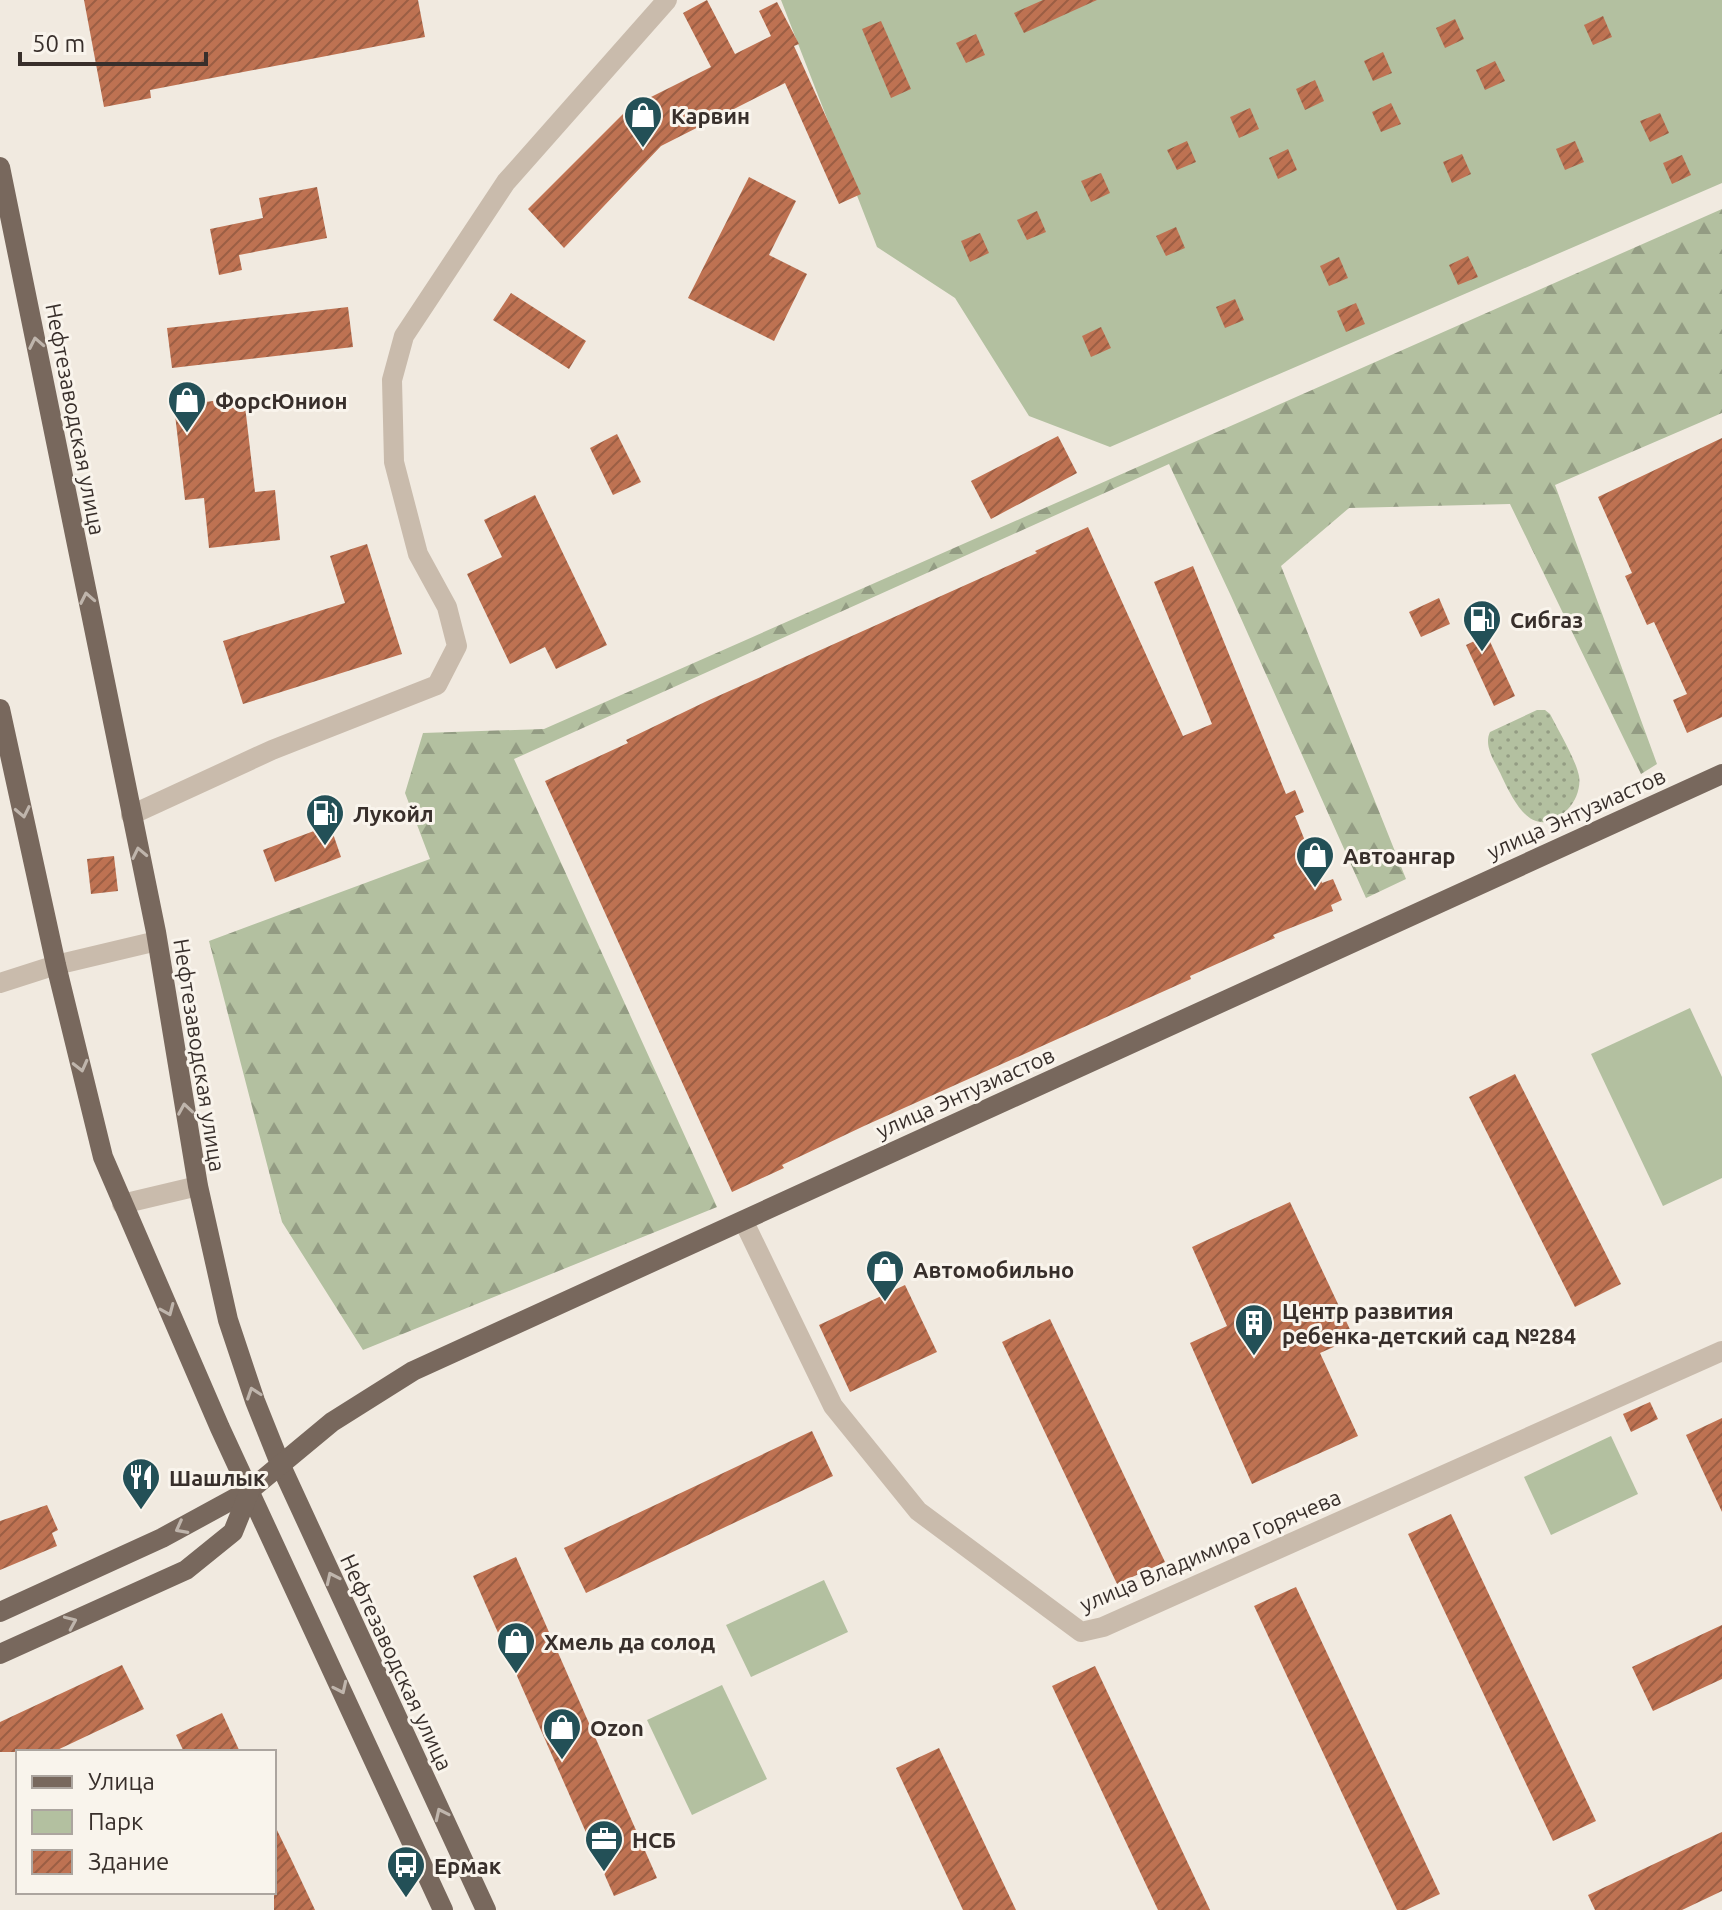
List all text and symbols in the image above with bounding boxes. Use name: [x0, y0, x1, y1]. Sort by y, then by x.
scale bar: [20, 16, 206, 66]
text: 50 m: [32, 30, 85, 57]
shop icon: Карвин: [622, 94, 664, 149]
place label: Карвин: [671, 103, 750, 128]
street label: Нефтезаводская улица: [41, 301, 111, 537]
one-way arrow: [28, 337, 45, 351]
shop icon: ФорсЮнион: [166, 379, 208, 434]
place label: ФорсЮнион: [215, 388, 348, 413]
one-way arrow: [80, 592, 97, 605]
fuel station icon: Сибгаз: [1461, 598, 1503, 653]
place label: Сибгаз: [1510, 607, 1583, 632]
street label: улица Энтузиастов: [1483, 762, 1669, 864]
fuel station icon: Лукойл: [304, 792, 346, 847]
place label: Лукойл: [353, 801, 434, 826]
one-way arrow: [14, 805, 31, 819]
shop icon: Автоангар: [1294, 834, 1336, 889]
place label: Автоангар: [1343, 843, 1456, 868]
one-way arrow: [131, 847, 148, 860]
street label: Нефтезаводская улица: [169, 937, 231, 1173]
street label: улица Энтузиастов: [872, 1041, 1058, 1143]
one-way arrow: [72, 1058, 89, 1072]
one-way arrow: [177, 1102, 194, 1116]
shop icon: Автомобильно: [864, 1248, 906, 1303]
place label: Автомобильно: [913, 1257, 1074, 1282]
place label: Центр развития ребенка-детский сад №284: [1282, 1298, 1576, 1348]
one-way arrow: [158, 1302, 174, 1316]
building icon: Центр развития ребенка-детский сад №284: [1233, 1302, 1275, 1357]
one-way arrow: [246, 1387, 263, 1401]
restaurant icon: Шашлык: [120, 1456, 162, 1511]
place label: Шашлык: [169, 1465, 266, 1490]
street label: улица Владимира Горячева: [1076, 1484, 1344, 1616]
one-way arrow: [175, 1518, 189, 1533]
street label: Нефтезаводская улица: [336, 1550, 458, 1774]
one-way arrow: [326, 1572, 342, 1586]
one-way arrow: [63, 1616, 77, 1632]
shop icon: Хмель да солод: [495, 1620, 537, 1675]
place label: Хмель да солод: [544, 1629, 715, 1654]
one-way arrow: [332, 1680, 348, 1694]
shop icon: Ozon: [541, 1706, 583, 1761]
place label: Ozon: [590, 1715, 644, 1740]
legend: [16, 1750, 276, 1894]
text: Улица: [88, 1768, 155, 1795]
text: Парк: [88, 1808, 143, 1835]
one-way arrow: [435, 1808, 451, 1823]
office icon: НСБ: [583, 1818, 625, 1873]
place label: НСБ: [632, 1827, 676, 1852]
bus stop icon: Ермак: [385, 1844, 427, 1899]
text: Здание: [88, 1848, 169, 1875]
place label: Ермак: [434, 1853, 502, 1878]

